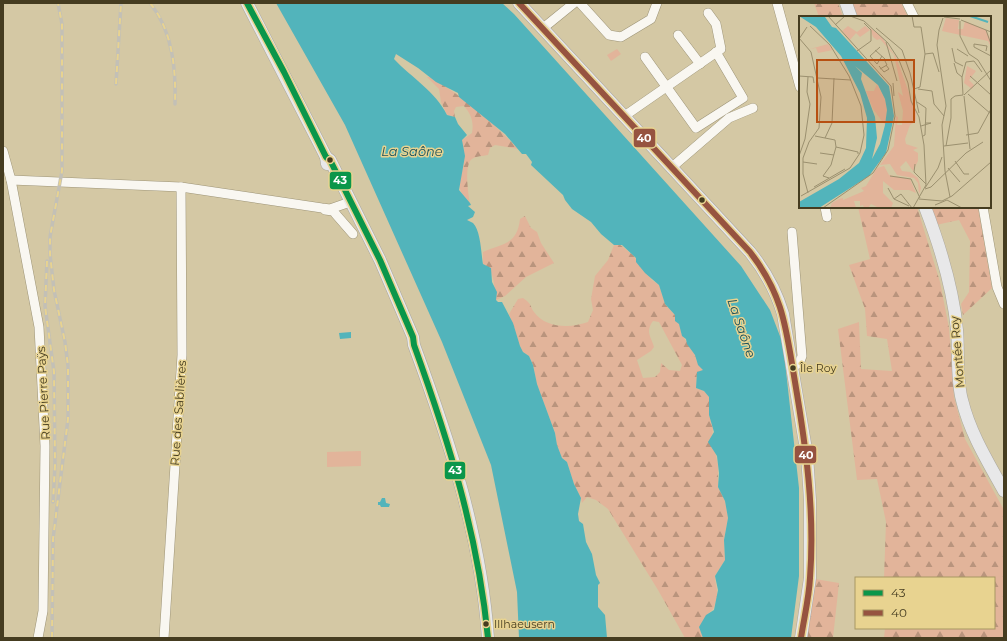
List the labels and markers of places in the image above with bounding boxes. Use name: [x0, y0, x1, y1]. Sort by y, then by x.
unlabelled marker: [325, 155, 335, 165]
unlabelled marker: [697, 195, 707, 205]
place label: Île Roy: [799, 361, 836, 375]
marker: Île Roy: [788, 363, 798, 373]
place label: Illhaeusern: [494, 617, 555, 631]
marker: Illhaeusern: [481, 619, 491, 629]

